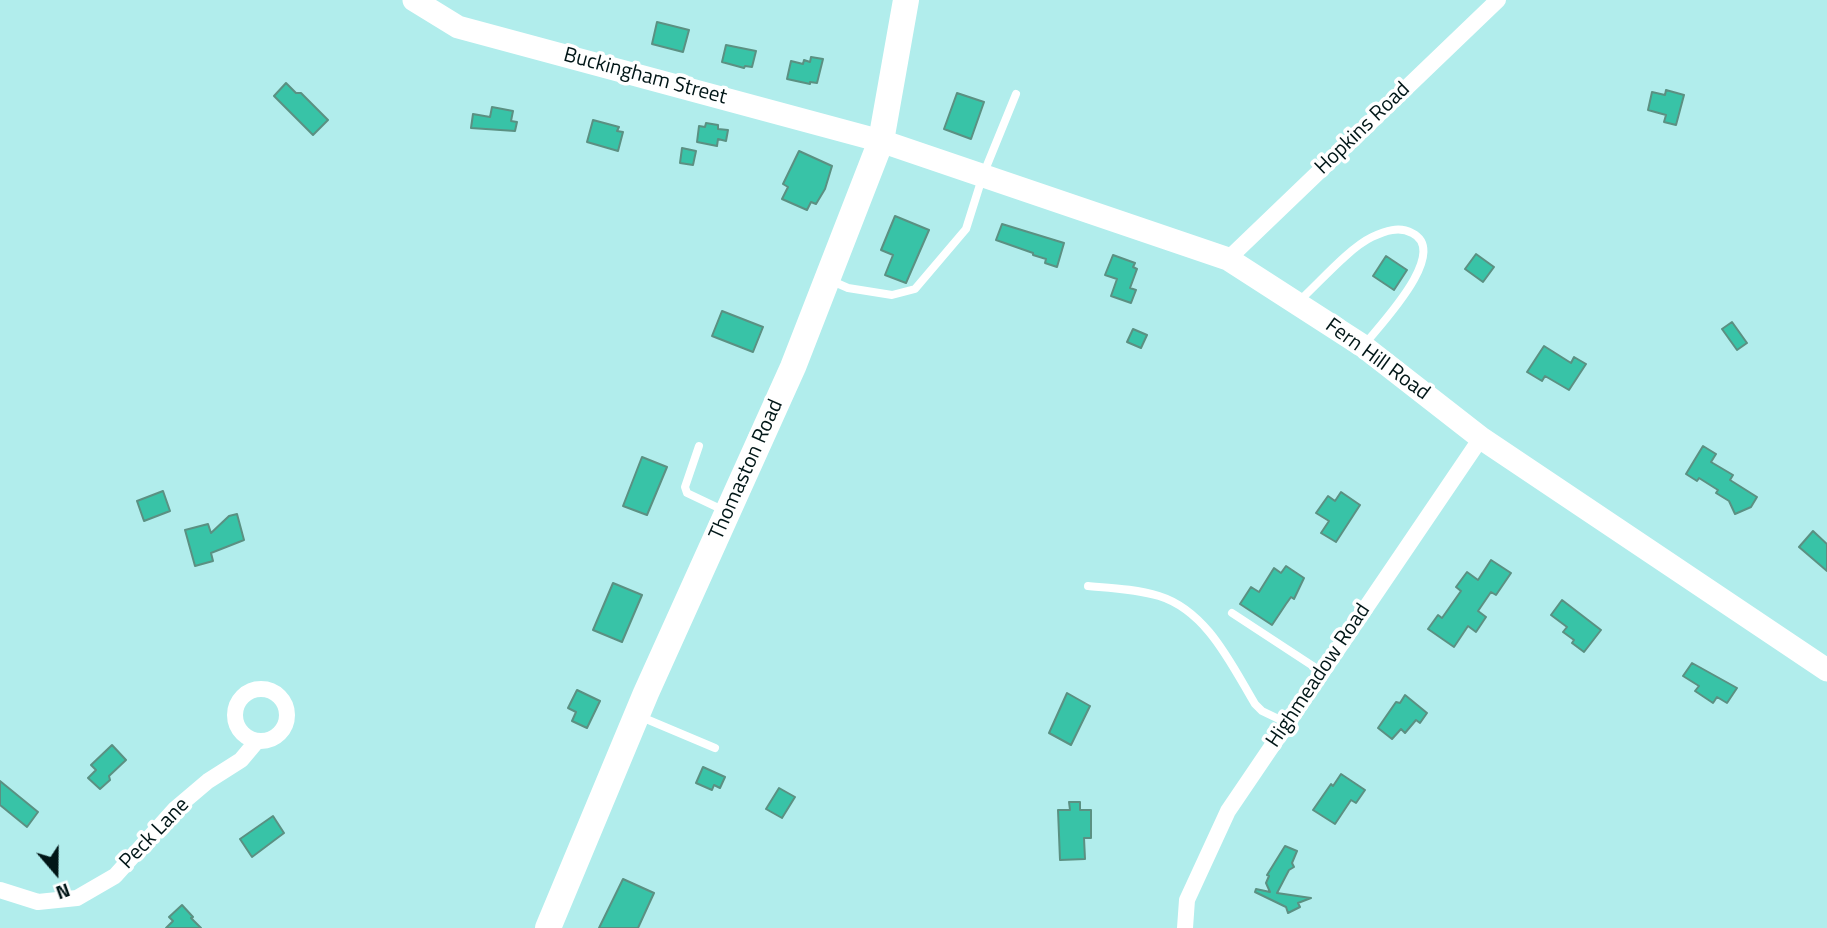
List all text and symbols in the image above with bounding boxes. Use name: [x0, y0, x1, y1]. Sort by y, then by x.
street label: Buckingham Street: [561, 43, 729, 111]
street label: Hopkins Road: [1310, 78, 1416, 180]
street label: Fern Hill Road: [1320, 314, 1434, 406]
street label: Thomaston Road: [705, 396, 789, 544]
street label: Highmeadow Road: [1262, 599, 1376, 753]
street label: Peck Lane: [115, 793, 195, 875]
north arrow: [21, 837, 91, 907]
text: N: [52, 876, 75, 908]

